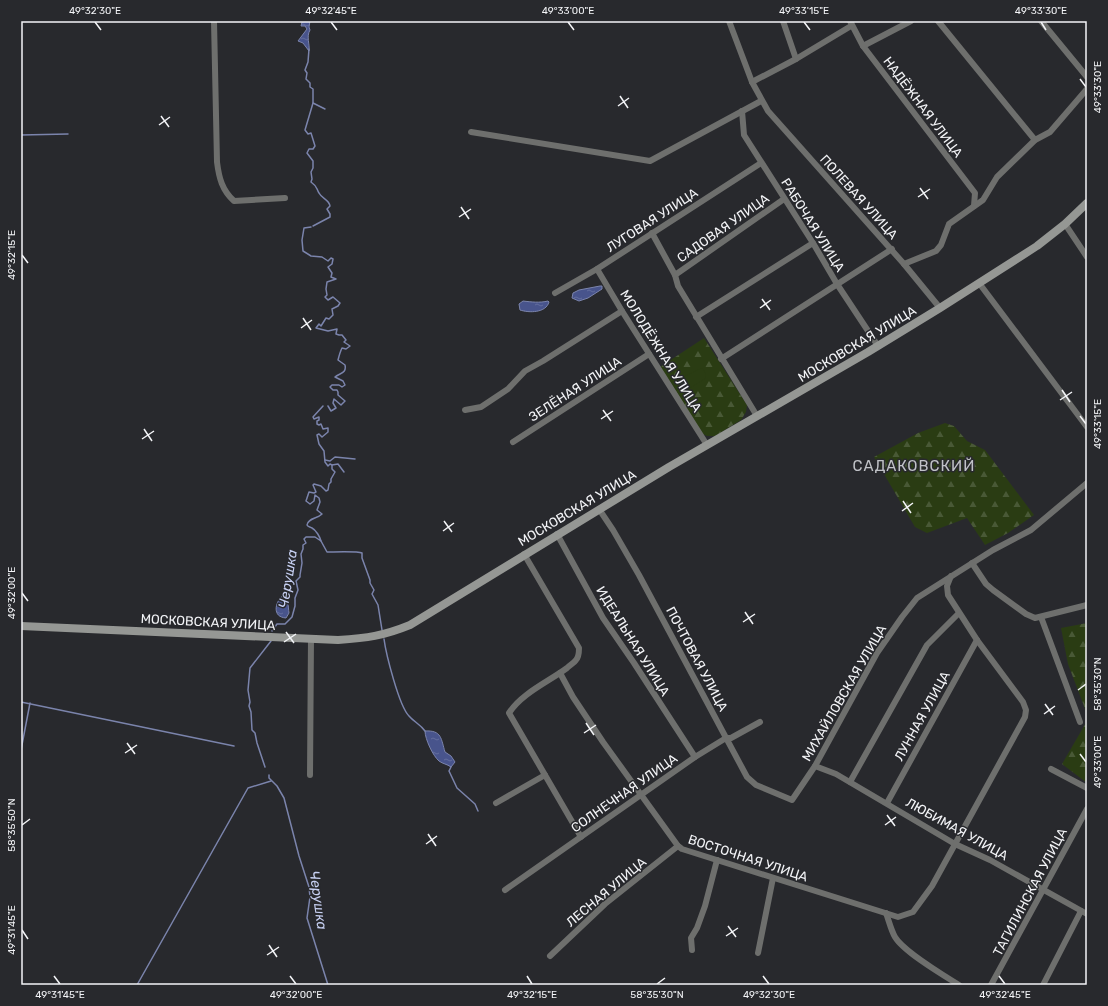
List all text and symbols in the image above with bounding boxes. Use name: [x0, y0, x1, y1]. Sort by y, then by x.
text: 49°32'30"E: [69, 5, 121, 17]
text: 49°32'45"E: [305, 5, 357, 17]
text: 49°33'00"E: [542, 5, 594, 17]
text: 49°33'15"E: [779, 5, 829, 17]
text: 49°33'30"E: [1015, 5, 1067, 17]
street label: НАДЁЖНАЯ УЛИЦА: [880, 53, 967, 160]
text: 49°33'30"E: [1092, 61, 1104, 113]
street label: ПОЛЕВАЯ УЛИЦА: [817, 152, 901, 243]
street label: РАБОЧАЯ УЛИЦА: [778, 175, 848, 275]
street label: ЛУГОВАЯ УЛИЦА: [604, 185, 701, 255]
street label: САДОВАЯ УЛИЦА: [674, 190, 772, 265]
text: 49°32'15"E: [6, 230, 18, 280]
street label: МОЛОДЁЖНАЯ УЛИЦА: [617, 287, 706, 415]
street label: МОСКОВСКАЯ УЛИЦА: [795, 303, 919, 385]
street label: ЗЕЛЁНАЯ УЛИЦА: [525, 353, 624, 424]
text: 49°33'15"E: [1092, 399, 1104, 449]
district label: САДАКОВСКИЙ: [853, 457, 975, 475]
street label: МОСКОВСКАЯ УЛИЦА: [515, 467, 639, 549]
water label: Черушка: [275, 548, 301, 610]
text: 49°32'00"E: [6, 567, 18, 619]
street label: ИДЕАЛЬНАЯ УЛИЦА: [593, 583, 673, 699]
street label: ПОЧТОВАЯ УЛИЦА: [663, 604, 731, 714]
street label: МОСКОВСКАЯ УЛИЦА: [140, 611, 276, 633]
street label: МИХАЙЛОВСКАЯ УЛИЦА: [799, 622, 889, 764]
text: 58°35'30"N: [1092, 657, 1104, 711]
street label: ЛУННАЯ УЛИЦА: [891, 668, 953, 763]
text: 49°33'00"E: [1092, 736, 1104, 788]
street label: СОЛНЕЧНАЯ УЛИЦА: [568, 750, 680, 835]
street label: ЛЮБИМАЯ УЛИЦА: [903, 795, 1011, 863]
text: 58°35'50"N: [6, 798, 18, 852]
street label: ТАГИЛИНСКАЯ УЛИЦА: [990, 825, 1070, 958]
street label: ВОСТОЧНАЯ УЛИЦА: [686, 832, 810, 885]
street label: ЛЕСНАЯ УЛИЦА: [563, 854, 649, 930]
water label: Черушка: [305, 869, 331, 931]
text: 49°31'45"E: [6, 905, 18, 955]
text: 49°31'45"E: [35, 989, 85, 1001]
text: 49°32'00"E: [270, 989, 322, 1001]
text: 49°32'15"E: [507, 989, 557, 1001]
text: 58°35'30"N: [630, 989, 684, 1001]
text: 49°32'30"E: [743, 989, 795, 1001]
text: 49°32'45"E: [979, 989, 1031, 1001]

